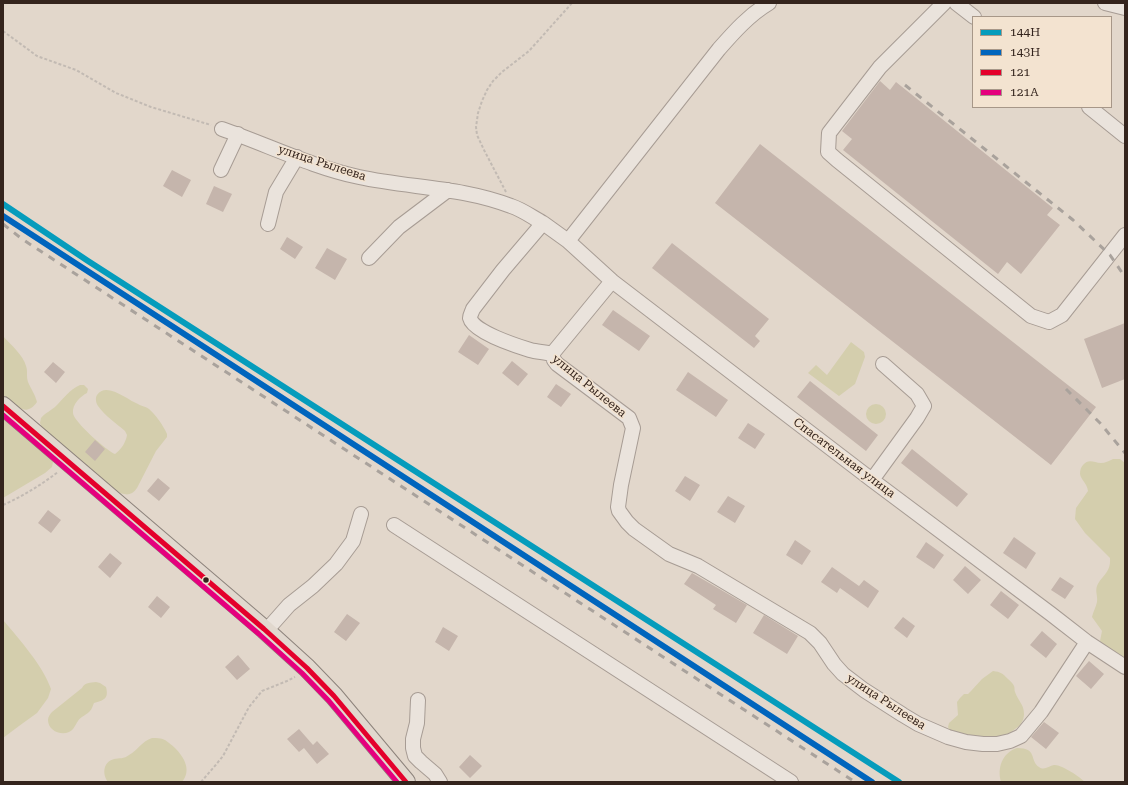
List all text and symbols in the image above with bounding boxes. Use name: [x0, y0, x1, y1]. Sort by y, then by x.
legend: [972, 16, 1112, 108]
text: 144Н: [1010, 25, 1040, 39]
text: 143Н: [1010, 45, 1040, 59]
text: 121: [1010, 65, 1030, 79]
text: 121А: [1010, 85, 1039, 99]
street label: улица Рылеева: [276, 142, 368, 184]
street label: улица Рылеева: [549, 352, 629, 420]
street label: Спасательная улица: [790, 415, 898, 501]
unlabelled marker: [201, 575, 211, 585]
street label: улица Рылеева: [844, 671, 928, 733]

